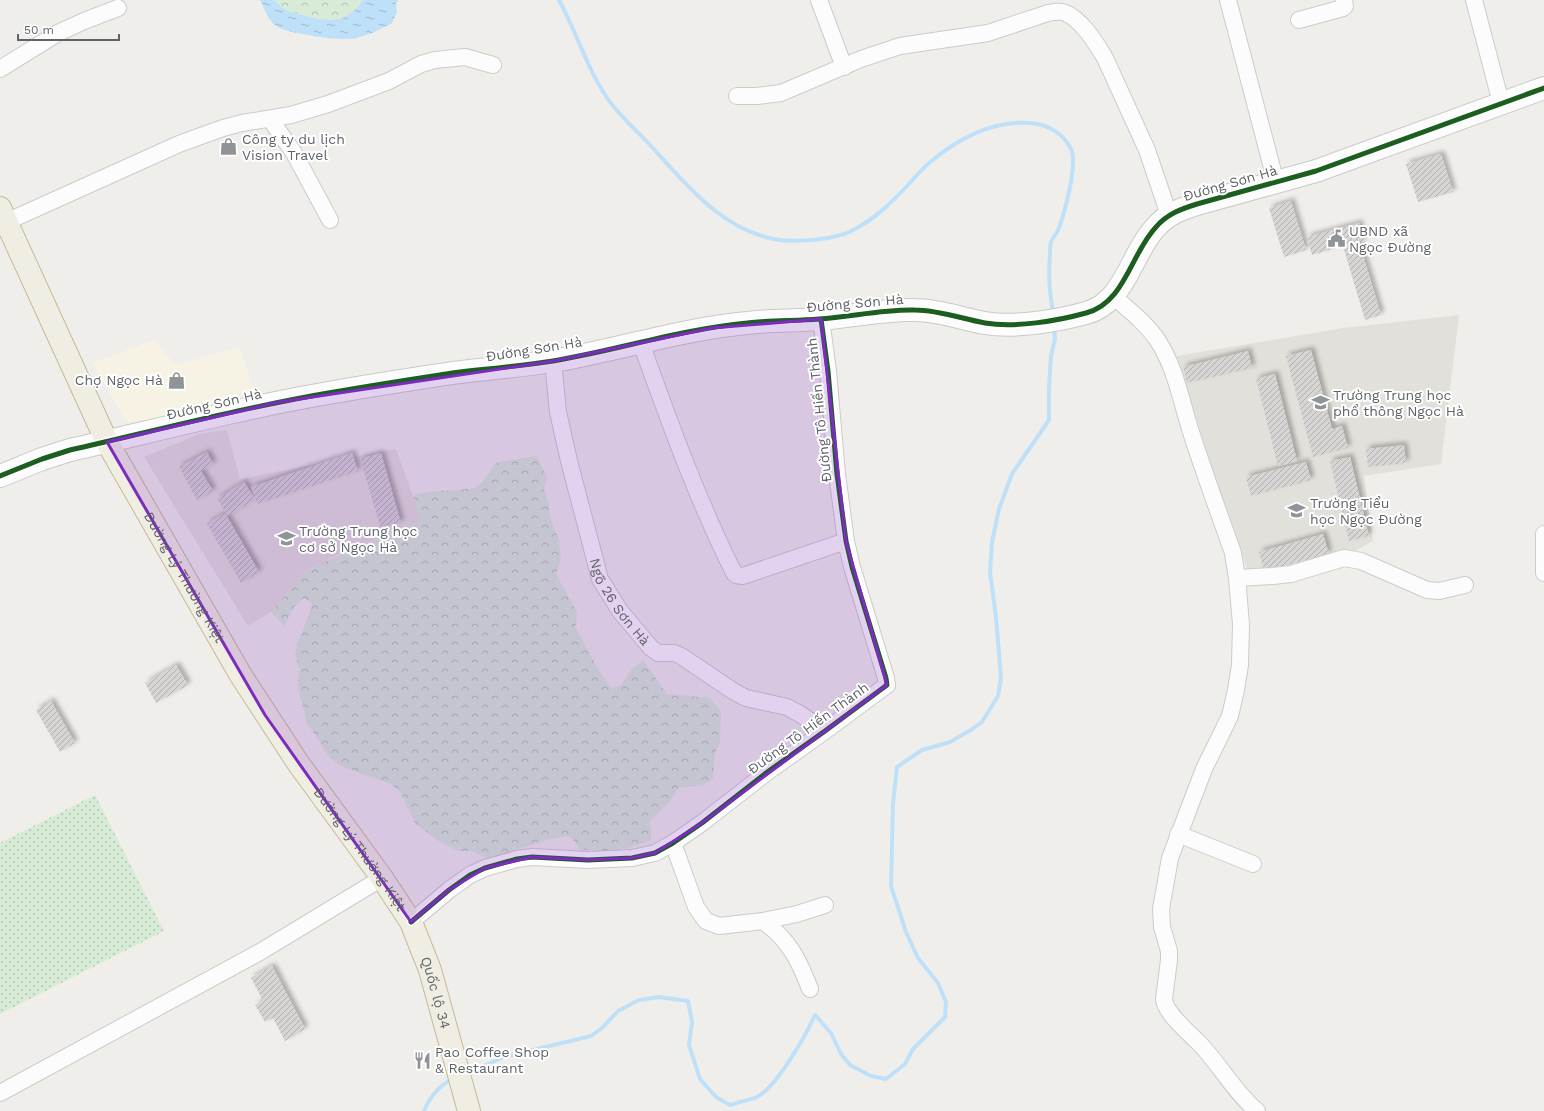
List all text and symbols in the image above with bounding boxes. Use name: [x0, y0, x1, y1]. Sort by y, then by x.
scale bar: [18, 16, 119, 42]
text: 50 m: [24, 23, 54, 37]
place label: Công ty du lịch Vision Travel: [242, 131, 345, 163]
shop icon: Công ty du lịch Vision Travel: [219, 137, 239, 157]
street label: Đường Sơn Hà: [1181, 162, 1279, 204]
place label: UBND xã Ngọc Đường: [1349, 223, 1432, 255]
public building icon: UBND xã Ngọc Đường: [1326, 229, 1346, 249]
street label: Đường Sơn Hà: [806, 291, 904, 315]
street label: Đường Sơn Hà: [485, 333, 583, 365]
street label: Đường Tô Hiến Thành: [803, 337, 835, 483]
shop icon: Chợ Ngọc Hà: [166, 370, 186, 390]
place label: Chợ Ngọc Hà: [75, 372, 163, 388]
street label: Đường Sơn Hà: [165, 385, 263, 423]
place label: Trường Trung học phổ thông Ngọc Hà: [1333, 387, 1464, 419]
school or university icon: Trường Trung học phổ thông Ngọc Hà: [1310, 393, 1330, 413]
place label: Trường Tiểu học Ngọc Đường: [1310, 495, 1422, 527]
school or university icon: Trường Tiểu học Ngọc Đường: [1287, 501, 1307, 521]
street label: Đường Lý Thường Kiệt: [141, 509, 228, 645]
place label: Trường Trung học cơ sở Ngọc Hà: [299, 523, 418, 555]
school or university icon: Trường Trung học cơ sở Ngọc Hà: [276, 529, 296, 549]
street label: Ngõ 26 Sơn Hà: [587, 557, 653, 649]
street label: Đường Tô Hiến Thành: [745, 679, 871, 777]
street label: Đường Lý Thường Kiệt: [310, 784, 410, 914]
street label: Quốc lộ 34: [417, 954, 454, 1030]
place label: Pao Coffee Shop & Restaurant: [435, 1044, 549, 1076]
restaurant icon: Pao Coffee Shop & Restaurant: [412, 1050, 432, 1070]

